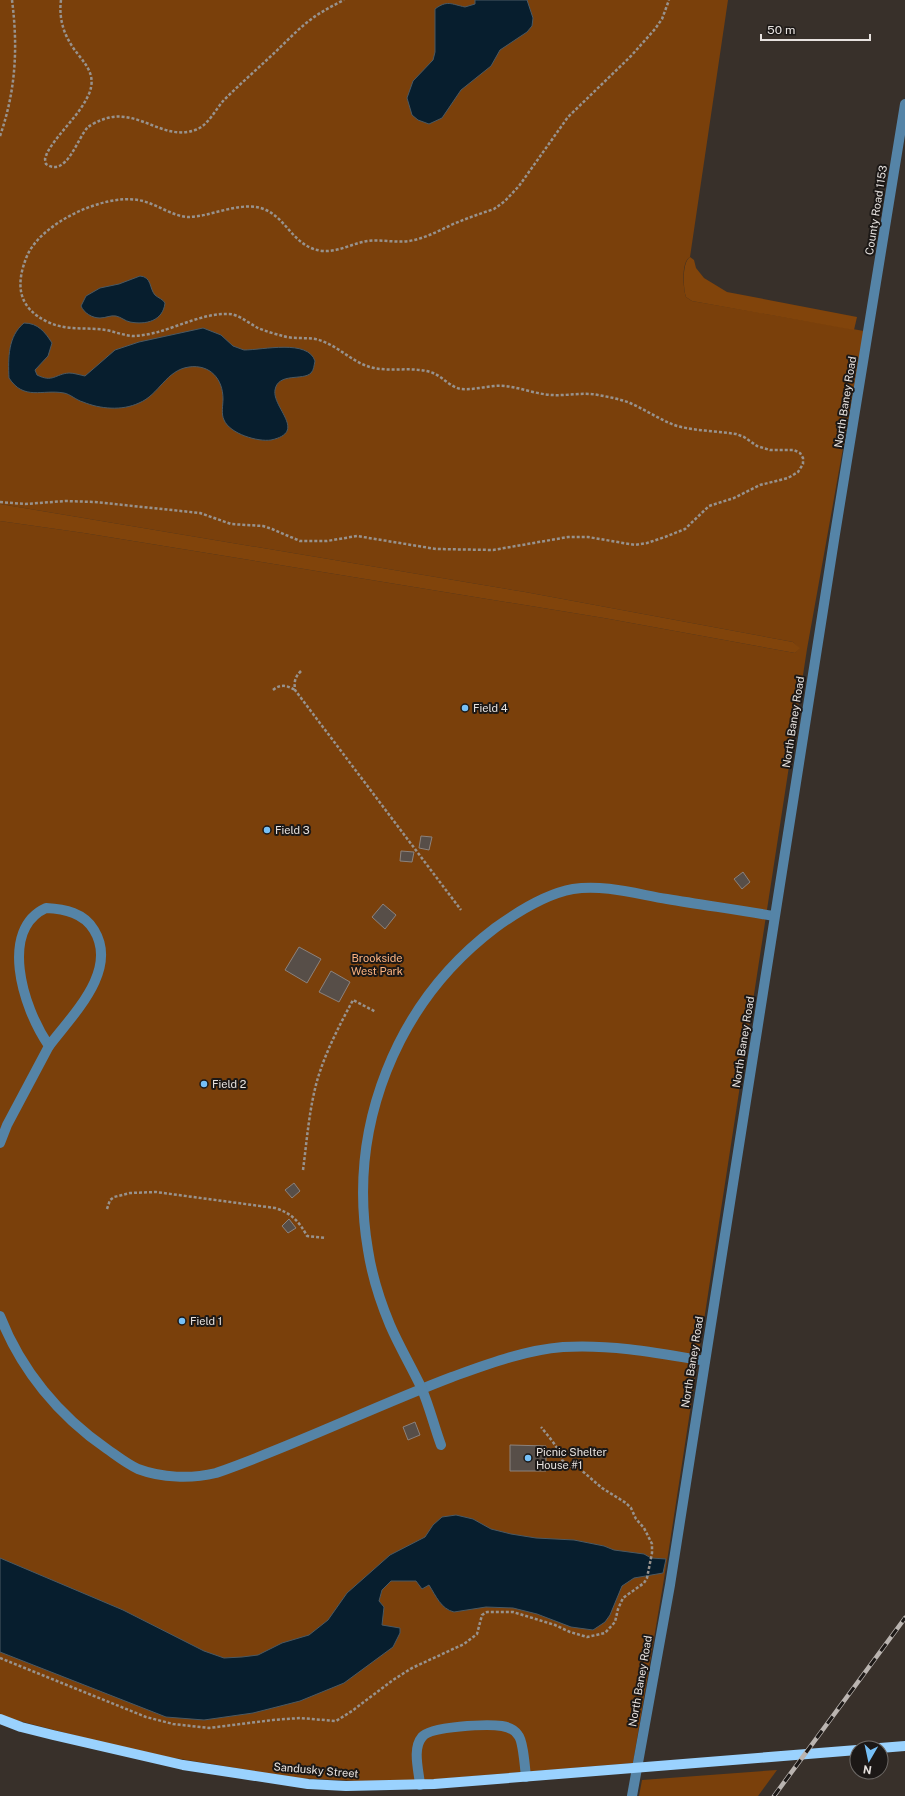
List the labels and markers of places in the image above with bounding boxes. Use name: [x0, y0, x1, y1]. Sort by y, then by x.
place label: Field 4: [473, 702, 508, 714]
marker: Field 4: [460, 703, 470, 713]
place label: Field 3: [275, 824, 310, 836]
marker: Field 3: [262, 825, 272, 835]
place label: Field 2: [212, 1078, 247, 1090]
marker: Field 2: [199, 1079, 209, 1089]
place label: Field 1: [190, 1315, 222, 1327]
marker: Field 1: [177, 1316, 187, 1326]
place label: Picnic Shelter House #1: [536, 1446, 607, 1471]
marker: Picnic Shelter House #1: [523, 1453, 533, 1463]

